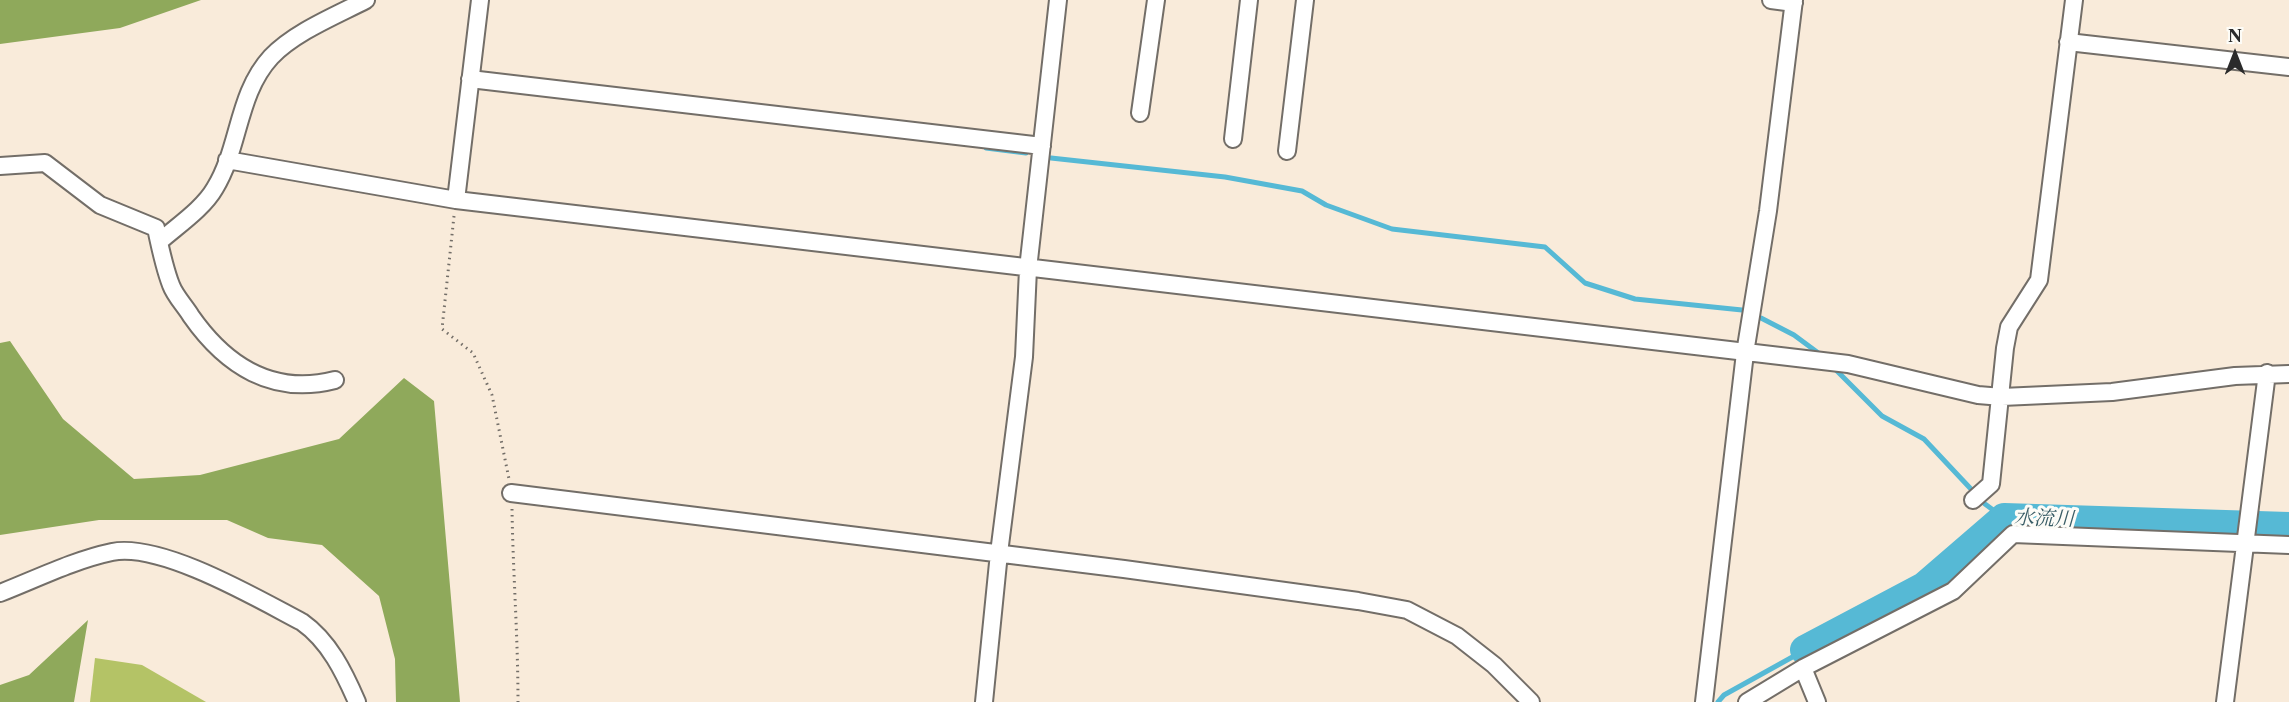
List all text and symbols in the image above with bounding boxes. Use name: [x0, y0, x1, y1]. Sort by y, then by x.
north arrow: [2205, 24, 2265, 84]
text: N: [2228, 26, 2242, 46]
water label: 水流川: [2014, 506, 2074, 532]

